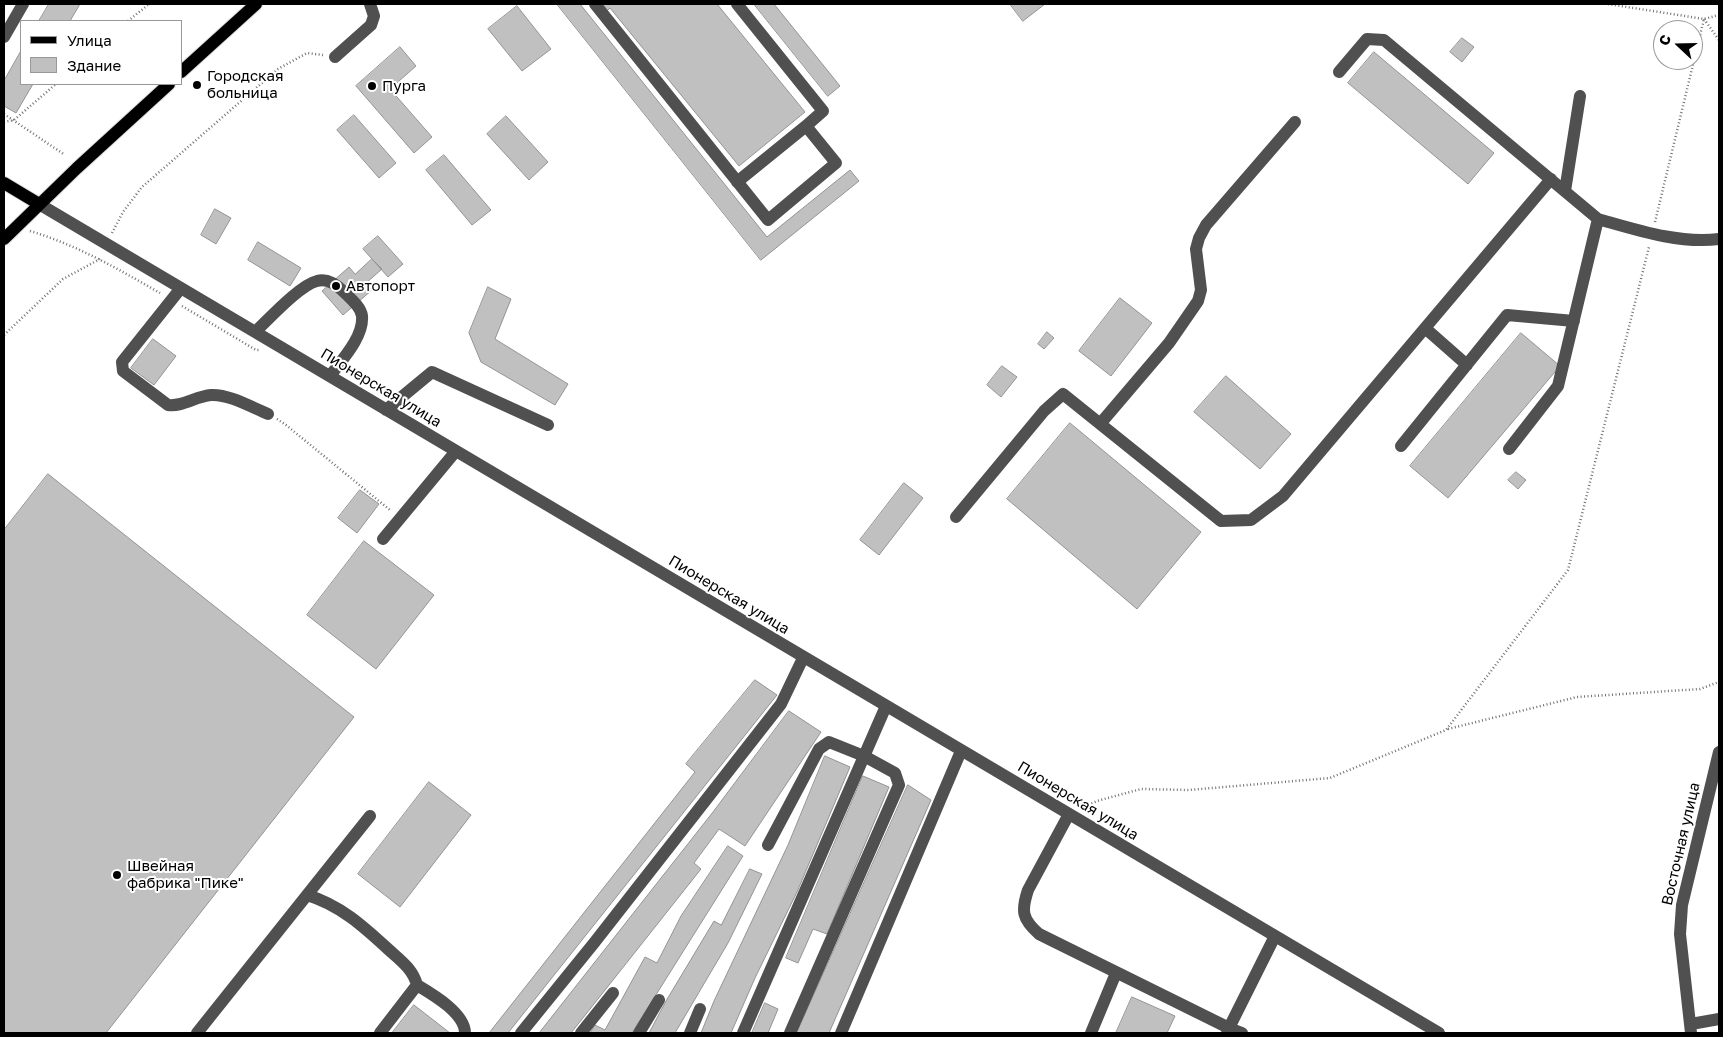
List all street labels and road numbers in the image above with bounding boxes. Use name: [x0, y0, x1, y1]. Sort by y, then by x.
street label: Пионерская улица: [317, 345, 445, 431]
street label: Пионерская улица: [665, 552, 793, 638]
street label: Пионерская улица: [1014, 758, 1142, 844]
street label: Восточная улица: [1658, 781, 1704, 907]

